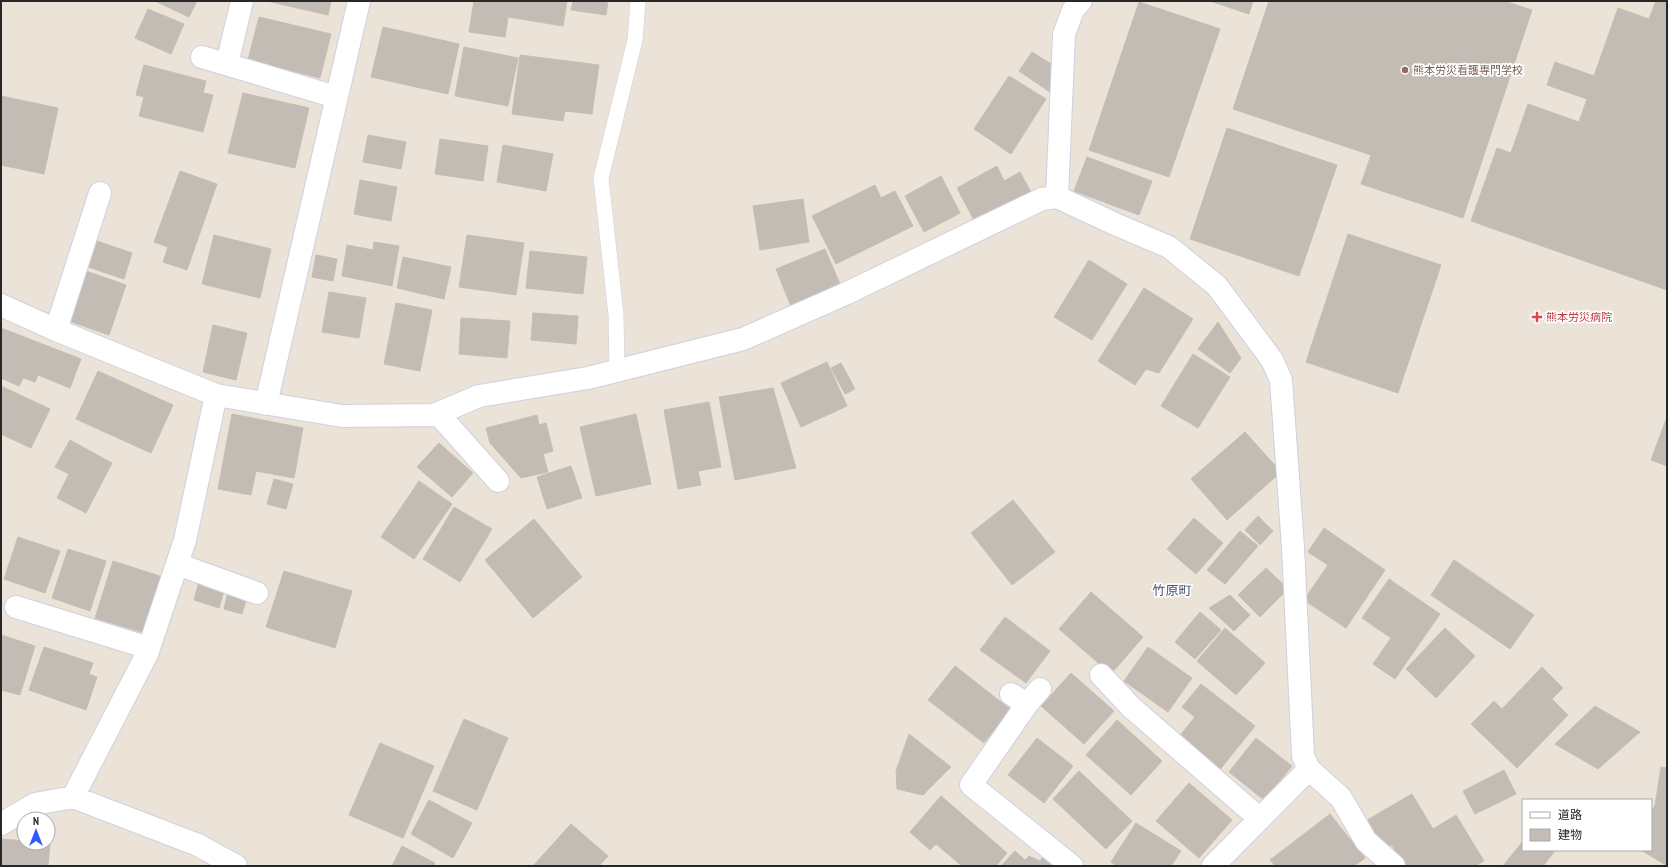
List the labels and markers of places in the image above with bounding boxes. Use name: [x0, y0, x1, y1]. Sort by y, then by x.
place label: 熊本労災看護専門学校: [1413, 63, 1523, 77]
marker: 熊本労災看護専門学校: [1400, 65, 1410, 75]
place label: 熊本労災病院: [1546, 310, 1612, 324]
marker: 熊本労災病院: [1531, 311, 1543, 323]

